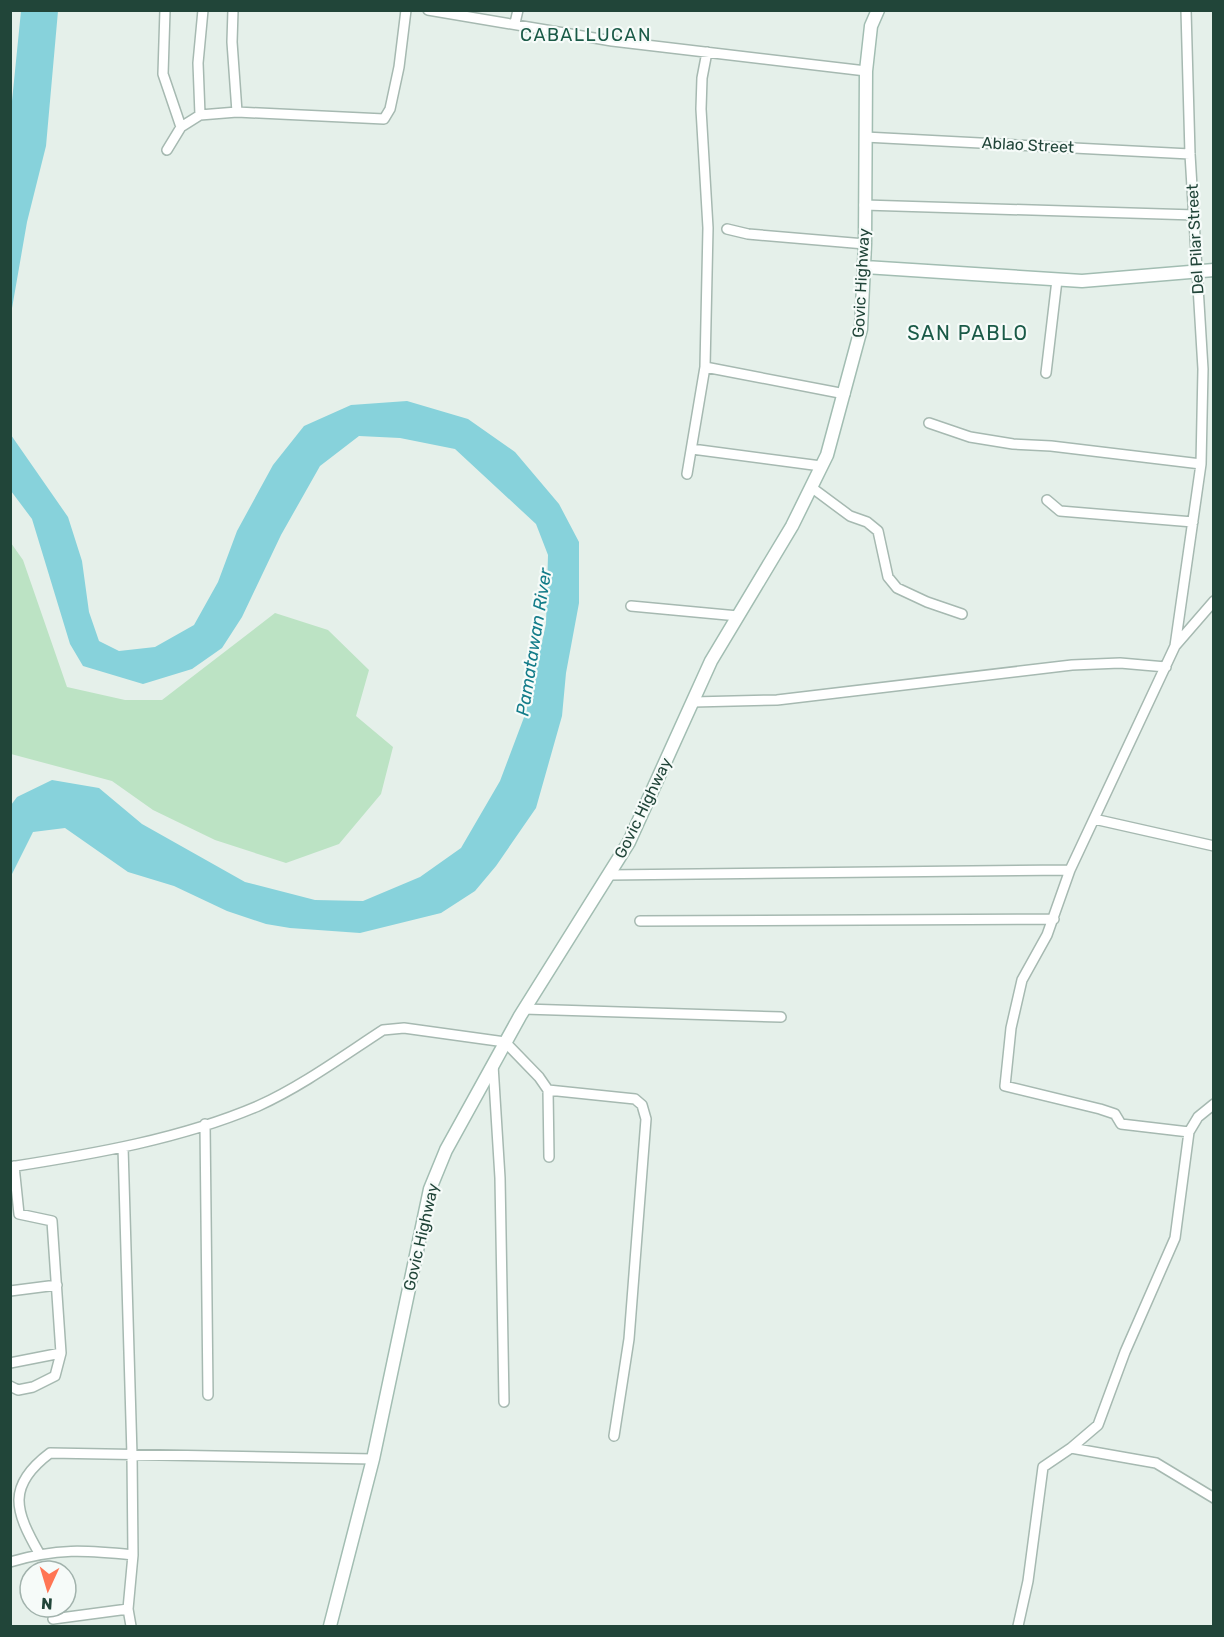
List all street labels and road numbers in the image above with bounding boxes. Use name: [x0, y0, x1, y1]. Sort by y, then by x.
street label: Ablao Street: [981, 133, 1075, 157]
street label: Del Pilar Street: [1183, 183, 1207, 295]
street label: Govic Highway: [849, 228, 873, 338]
street label: Govic Highway: [610, 754, 676, 862]
street label: Govic Highway: [399, 1181, 443, 1293]

